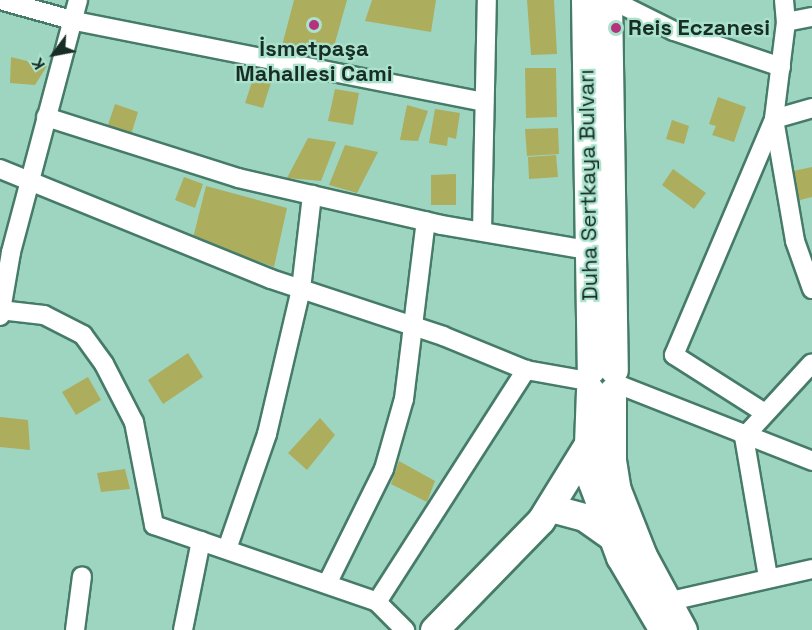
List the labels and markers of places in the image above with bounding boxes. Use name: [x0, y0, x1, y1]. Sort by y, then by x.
place label: Reis Eczanesi: [628, 15, 770, 41]
marker: İsmetpaşa Mahallesi Cami: [307, 18, 321, 32]
marker: Reis Eczanesi: [609, 21, 623, 35]
place label: İsmetpaşa Mahallesi Cami: [235, 35, 393, 86]

